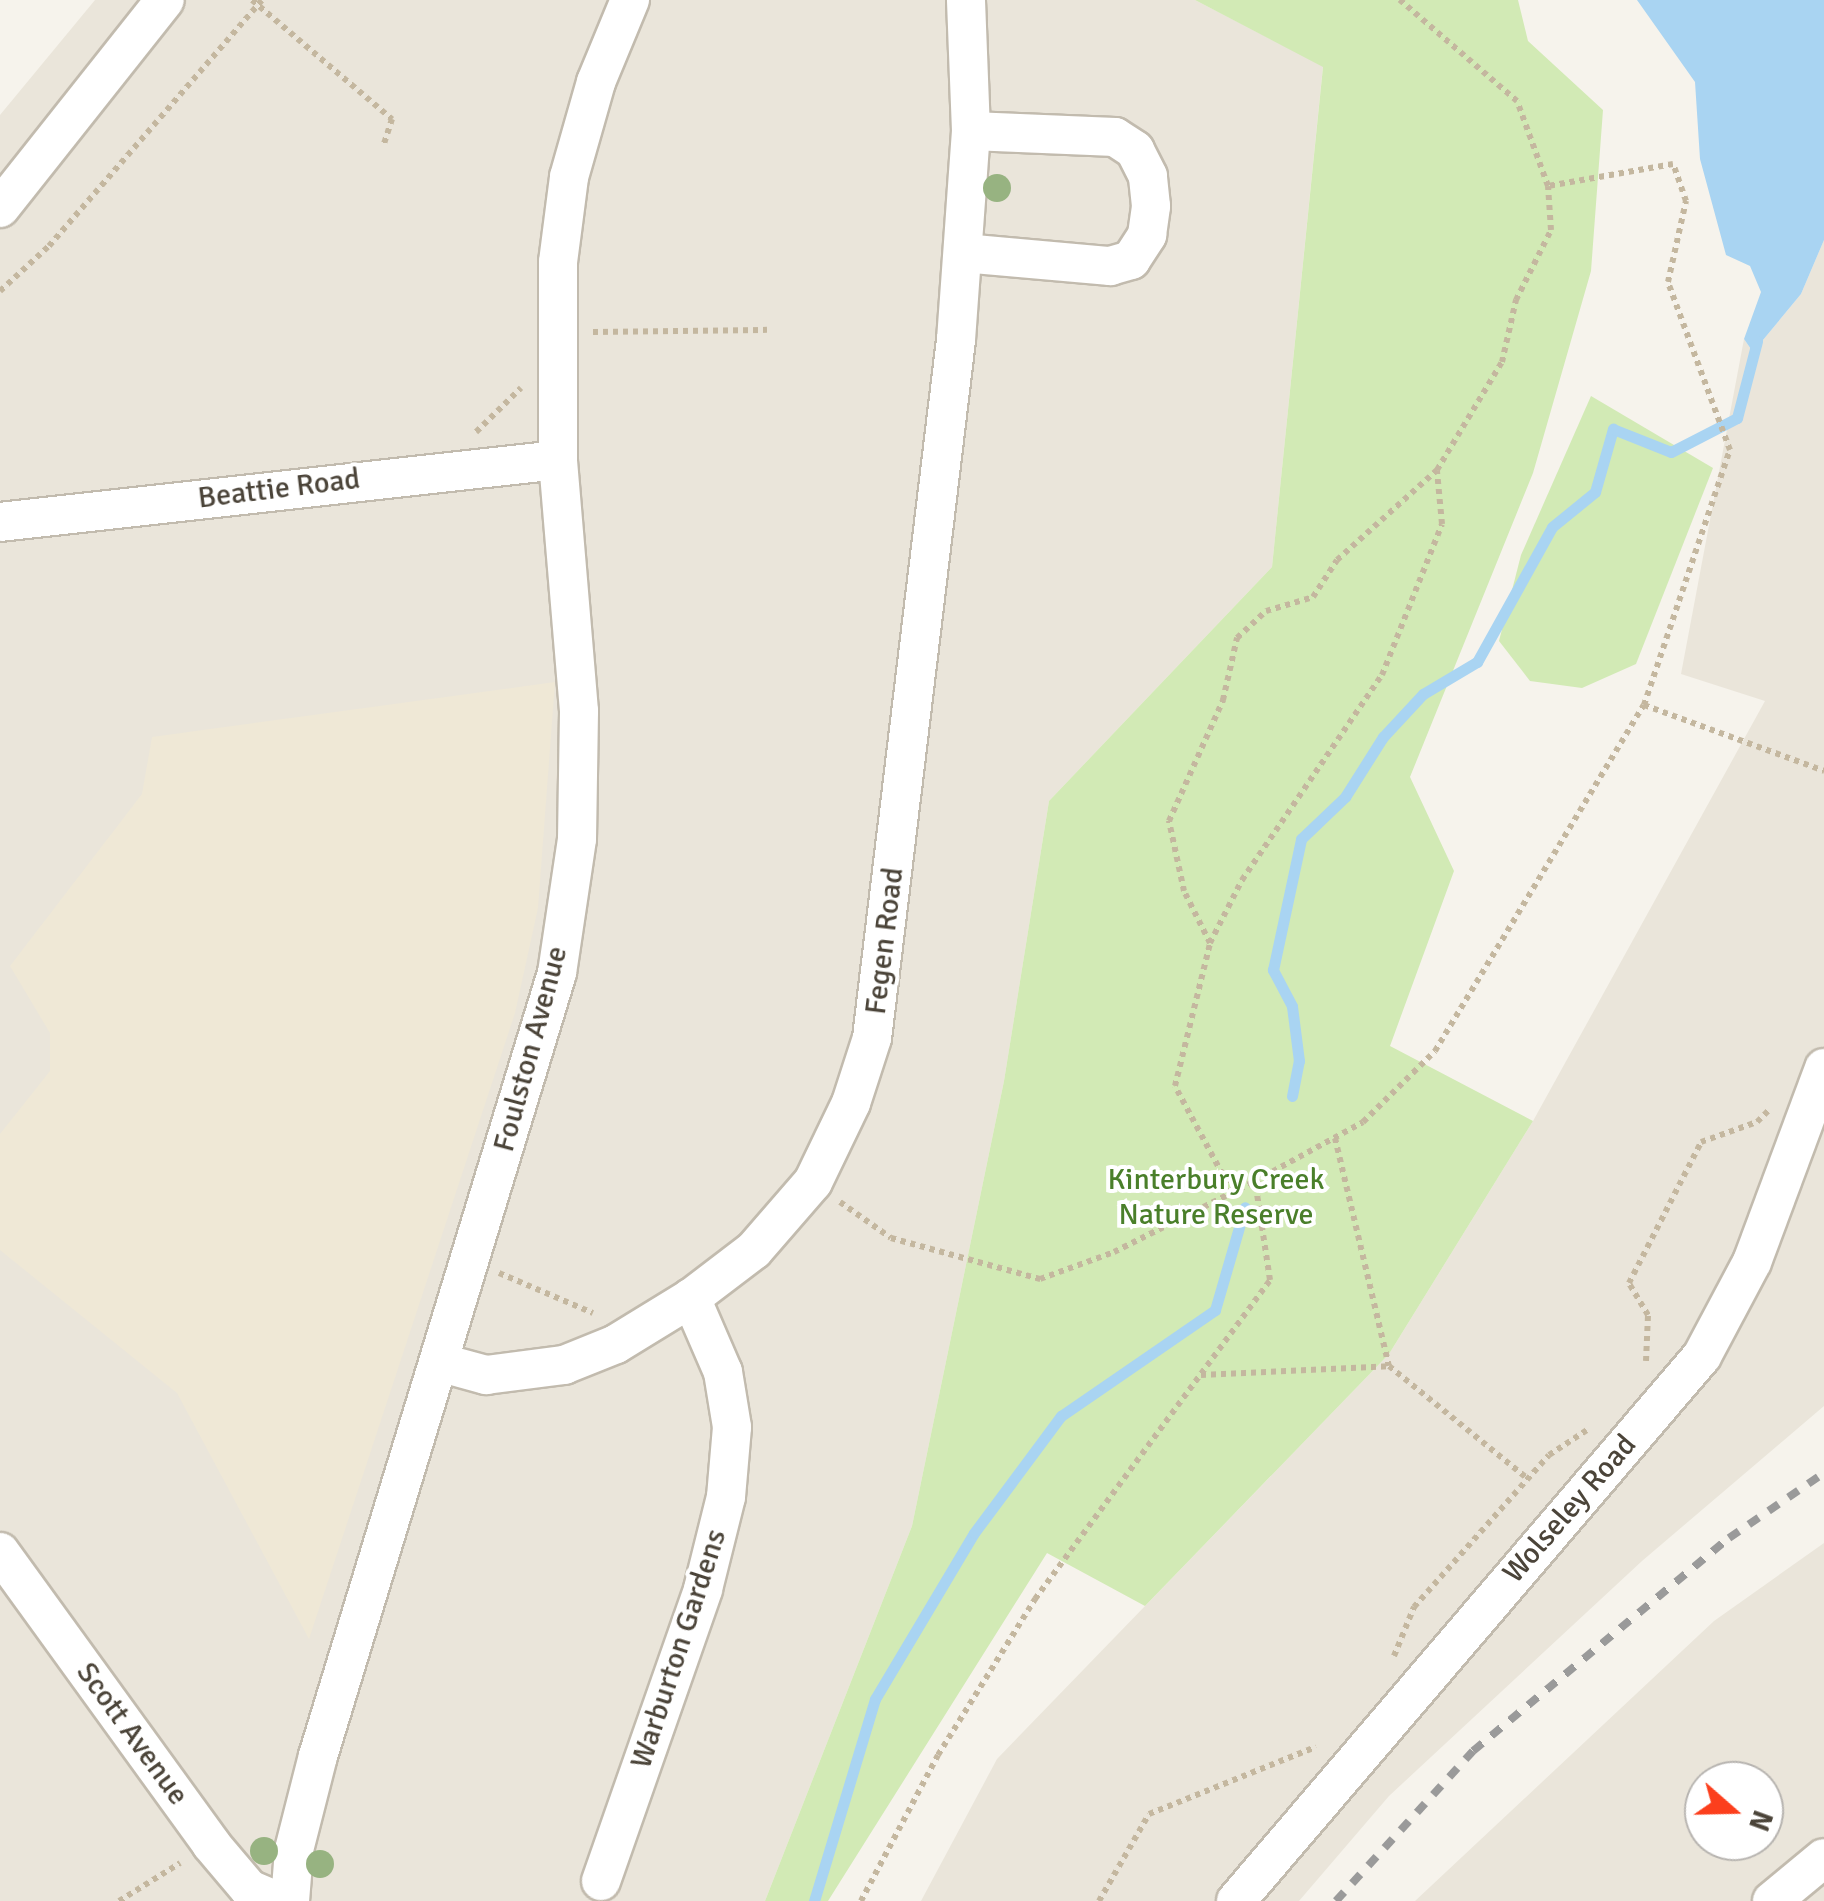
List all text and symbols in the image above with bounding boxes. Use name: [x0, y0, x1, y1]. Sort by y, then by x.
street label: Beattie Road: [196, 461, 362, 517]
street label: Fegen Road: [858, 865, 912, 1017]
street label: Foulston Avenue: [486, 942, 576, 1156]
park label: Kinterbury Creek Nature Reserve: [1107, 1162, 1325, 1232]
street label: Wolseley Road: [1496, 1427, 1644, 1591]
street label: Warburton Gardens: [623, 1525, 735, 1773]
street label: Scott Avenue: [68, 1656, 196, 1812]
north arrow: [1684, 1761, 1784, 1861]
text: N: [1741, 1806, 1780, 1836]

